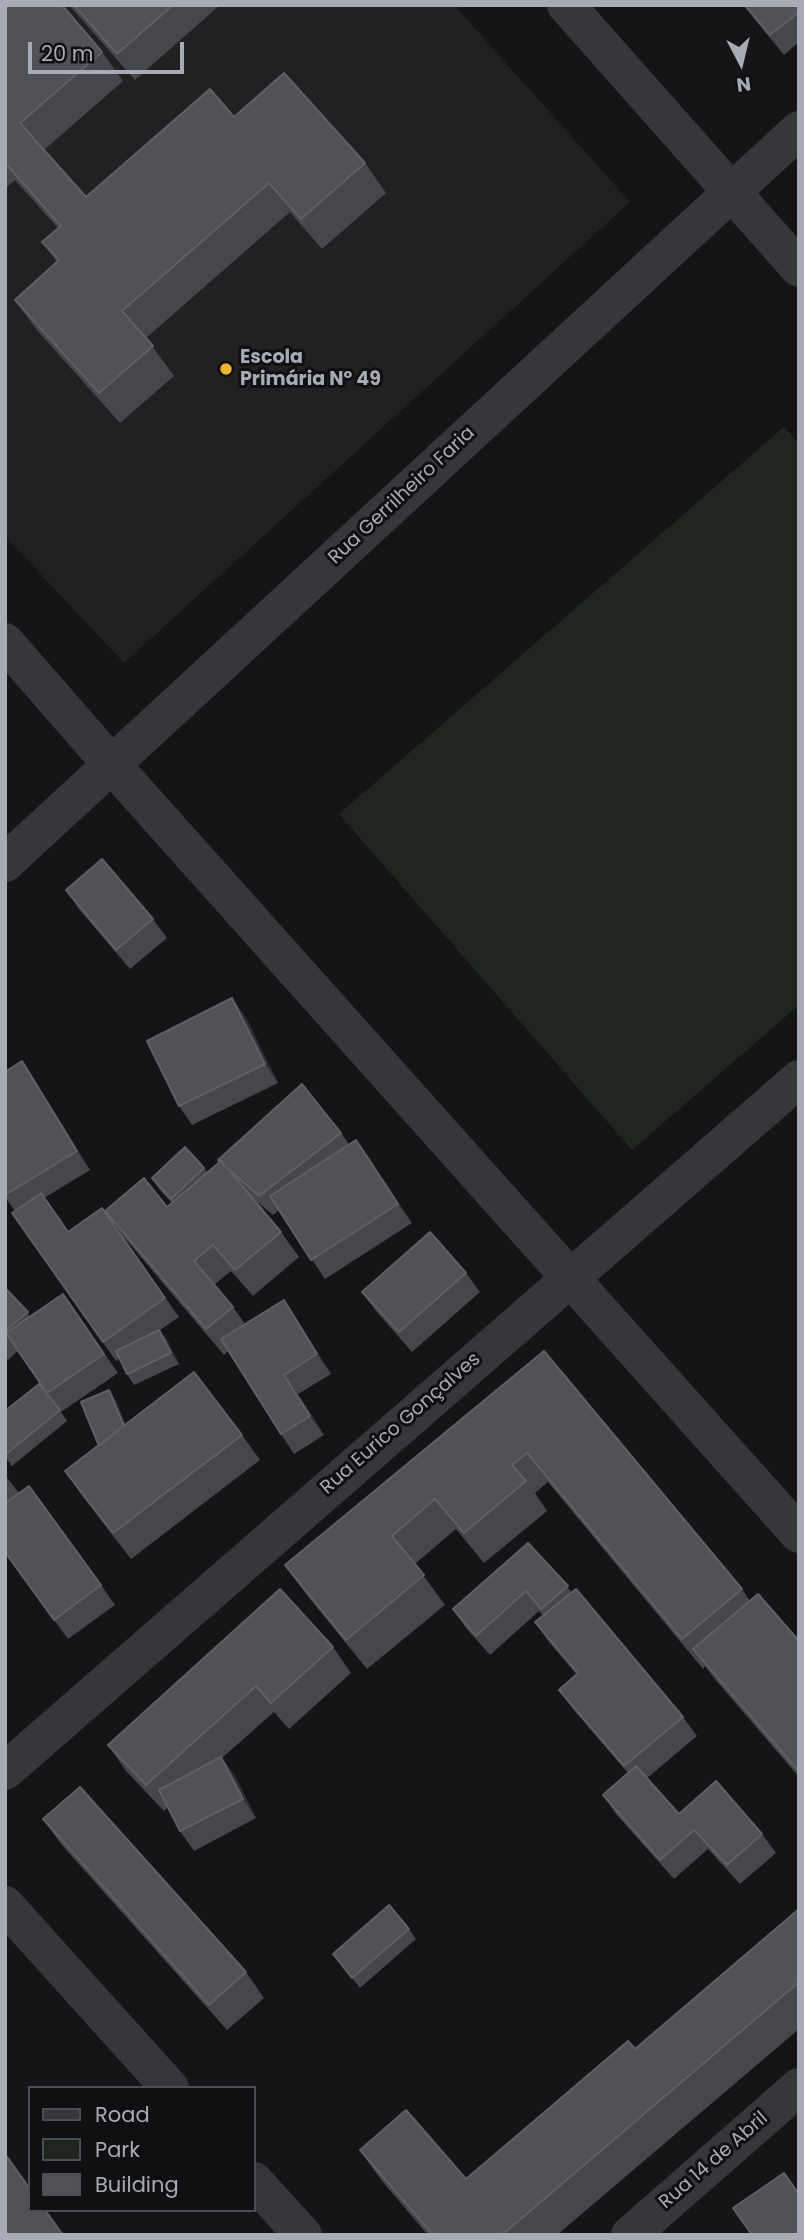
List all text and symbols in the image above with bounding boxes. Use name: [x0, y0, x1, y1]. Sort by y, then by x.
scale bar: [32, 28, 187, 72]
north arrow: [706, 28, 776, 98]
text: 20 m: [41, 39, 94, 68]
text: N: [735, 70, 752, 99]
place label: Escola Primária Nº 49: [240, 347, 381, 391]
marker: Escola Primária Nº 49: [218, 361, 234, 377]
street label: Rua Gerrilheiro Faria: [324, 422, 480, 570]
street label: Rua Eurico Gonçalves: [316, 1348, 486, 1500]
legend: [28, 2086, 256, 2212]
text: Road: [95, 2100, 150, 2129]
street label: Rua 14 de Abril: [655, 2108, 773, 2214]
text: Park: [95, 2135, 140, 2164]
text: Building: [95, 2170, 179, 2199]

